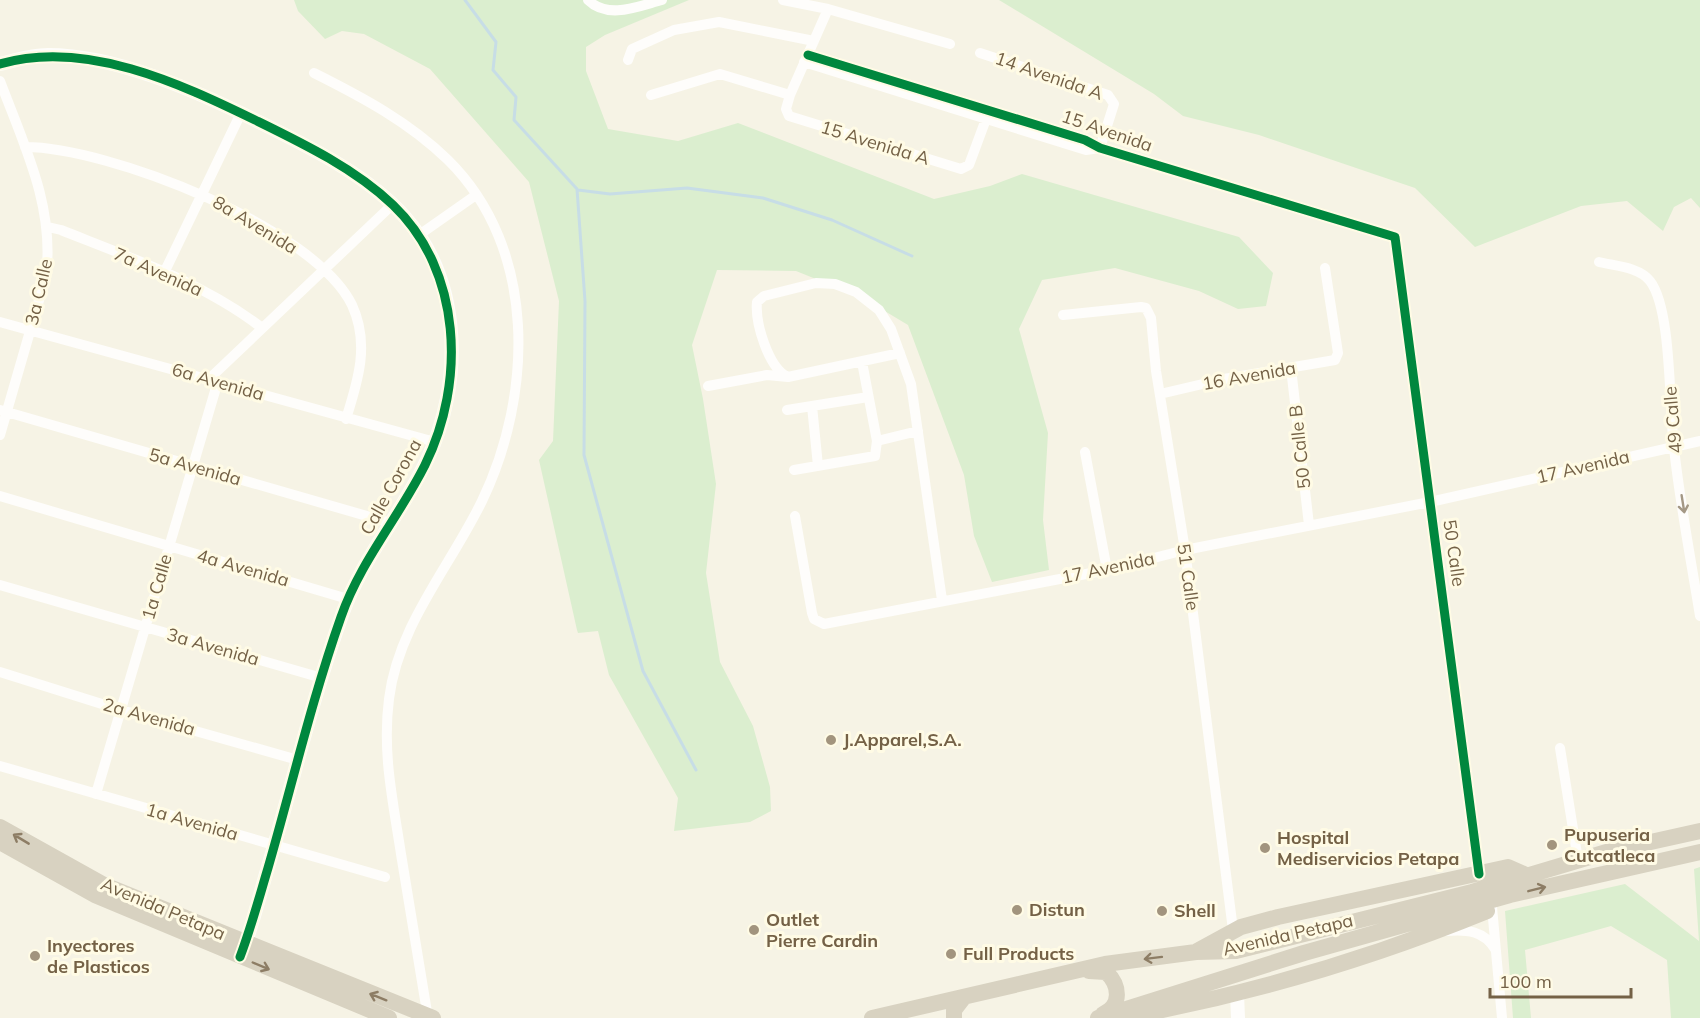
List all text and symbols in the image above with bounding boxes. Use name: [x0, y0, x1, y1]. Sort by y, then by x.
street label: 14 Avenida A: [992, 46, 1106, 105]
street label: 15 Avenida: [1059, 104, 1156, 157]
street label: 15 Avenida A: [818, 115, 932, 170]
street label: 8a Avenida: [209, 190, 302, 259]
street label: 7a Avenida: [110, 242, 206, 301]
street label: 3a Calle: [20, 256, 57, 327]
street label: 16 Avenida: [1200, 356, 1298, 395]
street label: 6a Avenida: [169, 357, 267, 406]
street label: 49 Calle: [1658, 385, 1687, 455]
street label: 50 Calle B: [1284, 404, 1315, 490]
street label: Calle Corona: [355, 435, 426, 539]
street label: 5a Avenida: [146, 442, 244, 491]
street label: 17 Avenida: [1534, 445, 1632, 488]
one-way arrow: [1677, 494, 1688, 514]
street label: 50 Calle: [1438, 518, 1471, 588]
street label: 51 Calle: [1172, 542, 1205, 612]
street label: 4a Avenida: [194, 543, 292, 592]
street label: 17 Avenida: [1059, 546, 1157, 589]
street label: 1a Calle: [136, 551, 177, 622]
street label: 3a Avenida: [164, 622, 262, 671]
street label: 2a Avenida: [100, 692, 198, 741]
place label: J.Apparel,S.A.: [843, 728, 962, 751]
marker: J.Apparel,S.A.: [824, 733, 838, 747]
street label: 1a Avenida: [143, 797, 241, 846]
place label: Pupuseria Cutcatleca: [1564, 823, 1655, 867]
place label: Hospital Mediservicios Petapa: [1277, 826, 1459, 870]
one-way arrow: [13, 833, 30, 845]
marker: Pupuseria Cutcatleca: [1545, 838, 1559, 852]
marker: Hospital Mediservicios Petapa: [1258, 841, 1272, 855]
street label: Avenida Petapa: [98, 872, 229, 945]
one-way arrow: [1527, 882, 1546, 894]
place label: Distun: [1029, 898, 1085, 921]
place label: Shell: [1174, 899, 1216, 922]
marker: Distun: [1010, 903, 1024, 917]
marker: Shell: [1155, 904, 1169, 918]
place label: Outlet Pierre Cardin: [766, 908, 878, 952]
street label: Avenida Petapa: [1221, 908, 1355, 961]
marker: Outlet Pierre Cardin: [747, 923, 761, 937]
place label: Inyectores de Plasticos: [47, 934, 150, 978]
place label: Full Products: [963, 942, 1074, 965]
marker: Full Products: [944, 947, 958, 961]
marker: Inyectores de Plasticos: [28, 949, 42, 963]
one-way arrow: [1144, 952, 1164, 963]
one-way arrow: [252, 961, 270, 972]
scale bar: [1490, 961, 1631, 999]
text: 100 m: [1499, 970, 1552, 993]
one-way arrow: [369, 991, 388, 1002]

